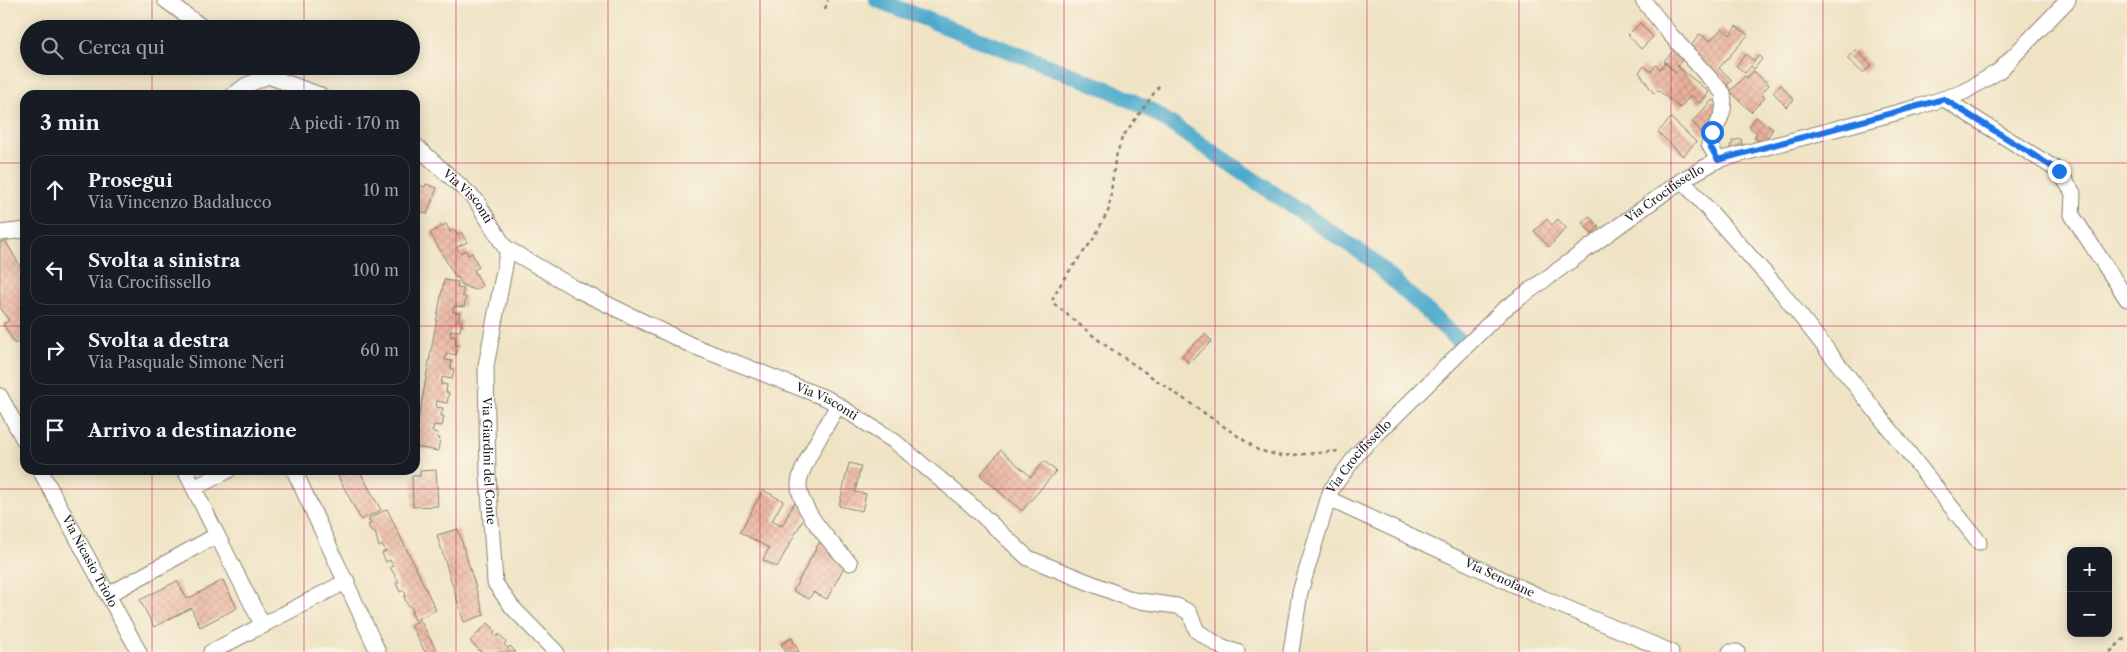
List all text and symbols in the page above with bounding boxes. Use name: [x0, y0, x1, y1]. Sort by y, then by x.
search box: [20, 20, 420, 75]
icon: search: [38, 34, 66, 62]
text: Cerca qui: [78, 36, 165, 59]
text: 3 min: [40, 110, 100, 135]
text: A piedi · 170 m: [289, 113, 400, 133]
route start: [1701, 121, 1724, 144]
route end: [2048, 160, 2071, 183]
street label: Via Crocifissello: [1621, 161, 1707, 226]
street label: Via Visconti: [439, 165, 496, 226]
text: Prosegui: [88, 169, 173, 192]
icon: ahead: [41, 176, 69, 204]
text: 10 m: [363, 180, 399, 200]
text: Via Vincenzo Badalucco: [88, 192, 271, 212]
text: Svolta a sinistra: [88, 249, 241, 272]
icon: left: [41, 256, 69, 284]
text: 100 m: [353, 260, 399, 280]
text: Via Crocifissello: [88, 272, 211, 292]
text: Svolta a destra: [88, 329, 229, 352]
icon: right: [41, 336, 69, 364]
text: 60 m: [360, 340, 399, 360]
text: Via Pasquale Simone Neri: [88, 352, 284, 372]
street label: Via Visconti: [793, 379, 861, 423]
street label: Via Giardini del Conte: [480, 396, 499, 525]
icon: arrive: [41, 416, 69, 444]
street label: Via Crocifissello: [1322, 416, 1394, 497]
text: Arrivo a destinazione: [88, 419, 297, 442]
street label: Via Nicasio Triolo: [59, 512, 121, 610]
map controls: [2067, 547, 2112, 637]
button: +: [2067, 547, 2112, 592]
street label: Via Senofane: [1462, 554, 1537, 600]
button: −: [2067, 592, 2112, 637]

